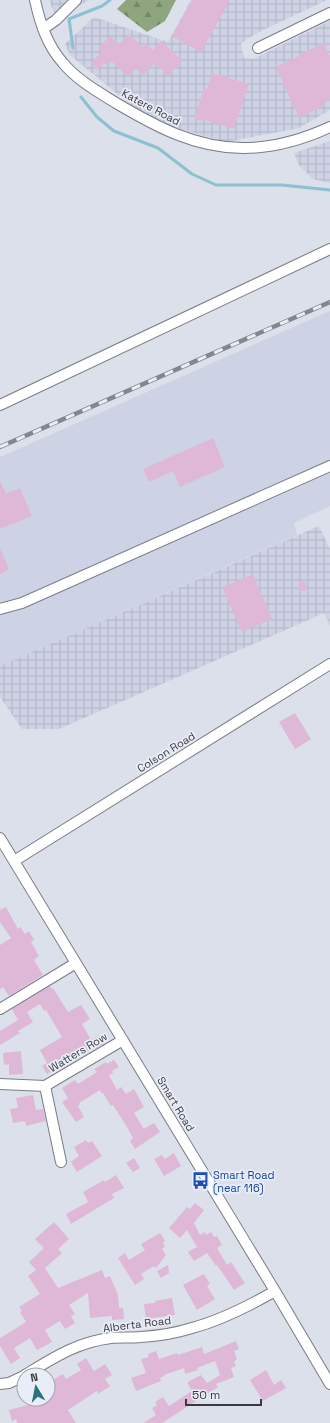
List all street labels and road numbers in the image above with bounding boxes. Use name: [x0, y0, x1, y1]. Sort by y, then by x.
street label: Katere Road: [119, 86, 183, 128]
street label: Colson Road: [134, 729, 198, 775]
street label: Watters Row: [46, 1029, 110, 1075]
street label: Smart Road: [154, 1074, 198, 1134]
street label: Alberta Road: [102, 1313, 172, 1335]

